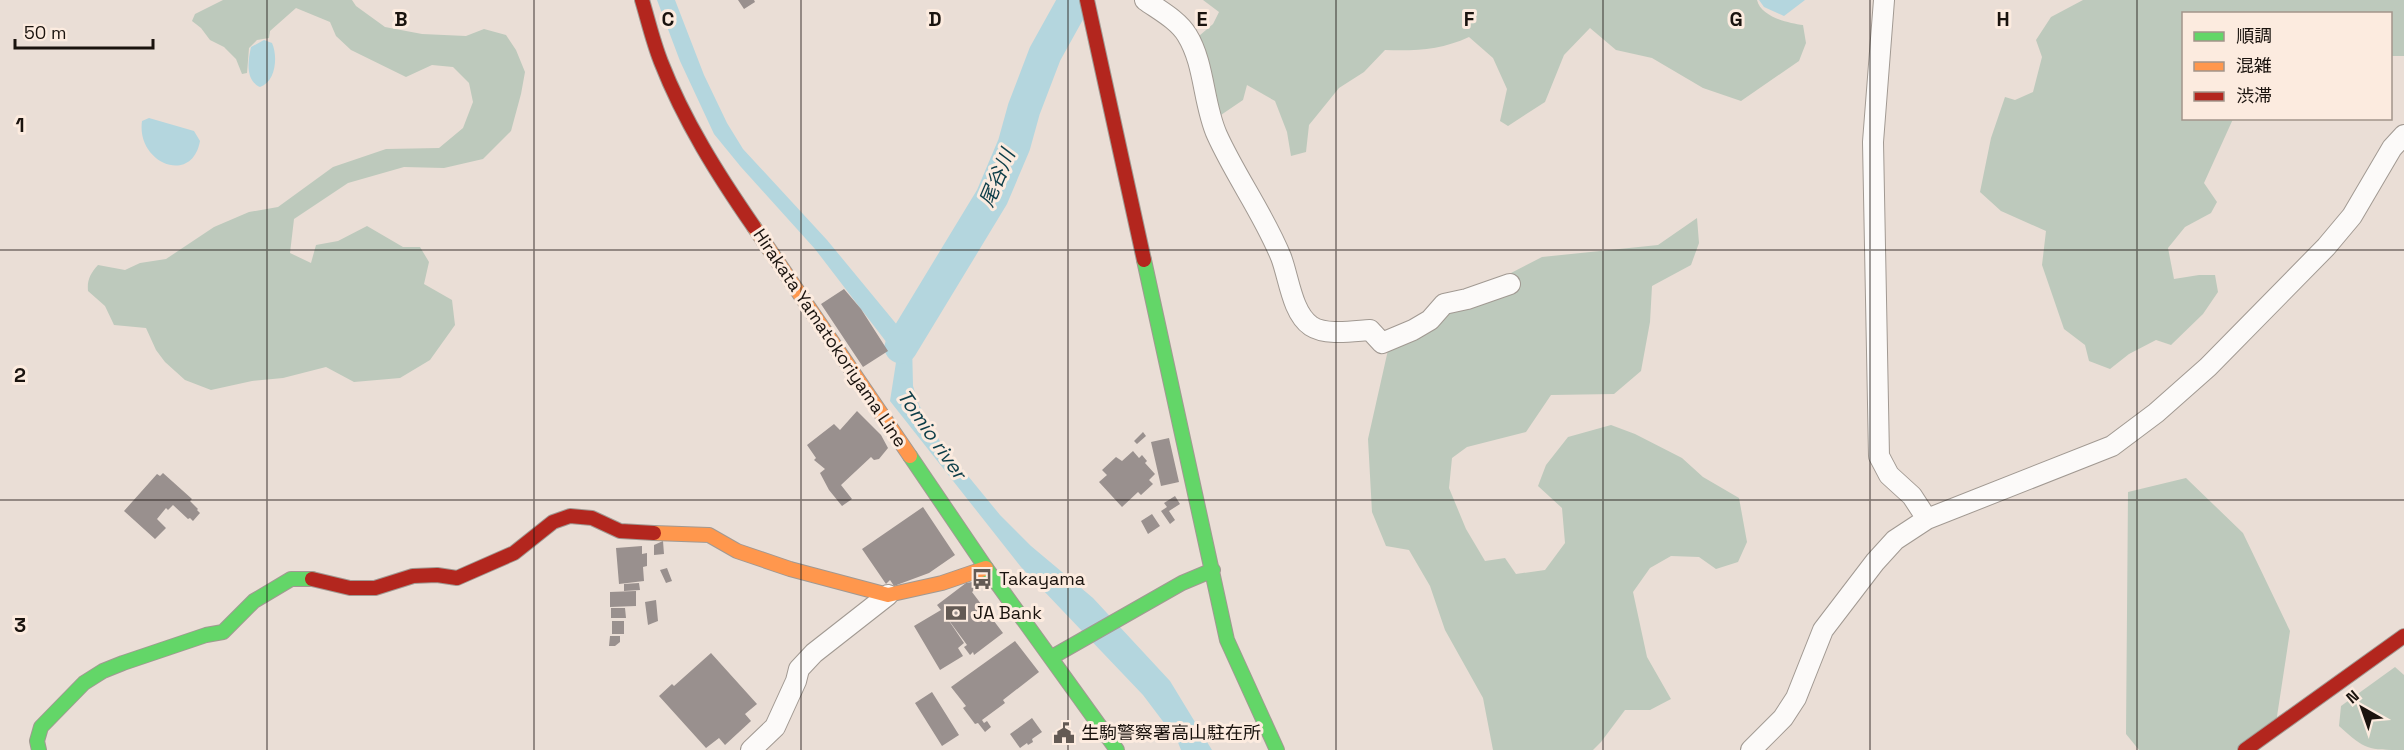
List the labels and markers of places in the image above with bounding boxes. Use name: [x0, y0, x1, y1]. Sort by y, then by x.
bus stop icon: Takayama: [970, 567, 994, 591]
place label: Takayama: [999, 567, 1085, 590]
bank icon: JA Bank: [944, 601, 968, 625]
place label: JA Bank: [973, 601, 1042, 624]
public building icon: 生駒警察署高山駐在所: [1052, 721, 1076, 745]
place label: 生駒警察署高山駐在所: [1081, 721, 1261, 744]

